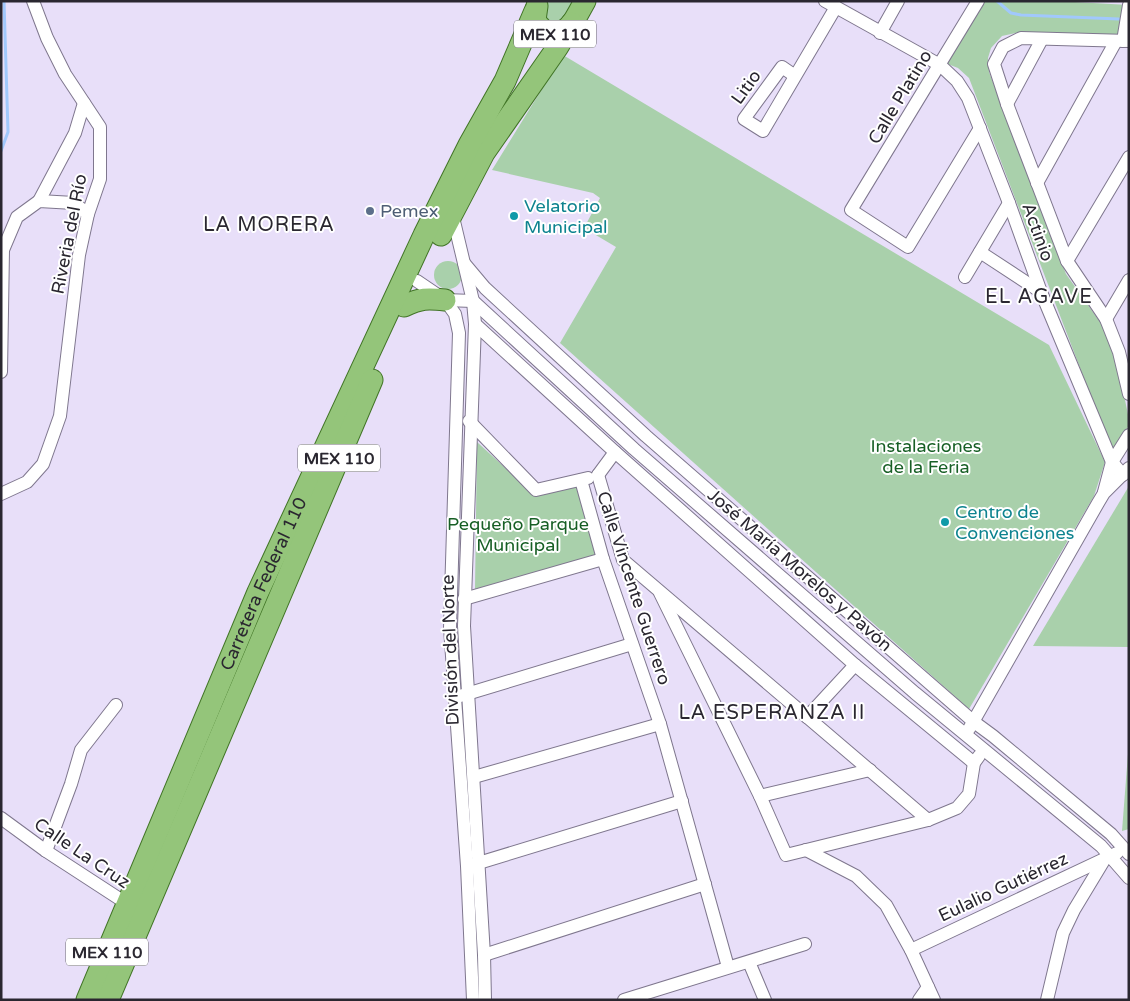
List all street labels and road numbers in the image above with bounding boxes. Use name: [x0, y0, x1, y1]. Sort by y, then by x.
road number: MEX 110: [514, 20, 596, 48]
street label: Calle Platino: [863, 46, 937, 148]
street label: Litio: [726, 65, 766, 108]
street label: Riveria del Río: [47, 172, 91, 296]
street label: Actinio: [1017, 200, 1059, 264]
road number: MEX 110: [298, 444, 380, 472]
street label: José María Morelos y Pavón: [703, 484, 897, 656]
street label: Calle Vincente Guerrero: [592, 488, 676, 688]
street label: Carretera Federal 110: [215, 494, 311, 674]
street label: División del Norte: [436, 574, 464, 726]
street label: Calle La Cruz: [30, 813, 134, 893]
street label: Eulalio Gutiérrez: [935, 847, 1071, 927]
road number: MEX 110: [66, 939, 148, 966]

